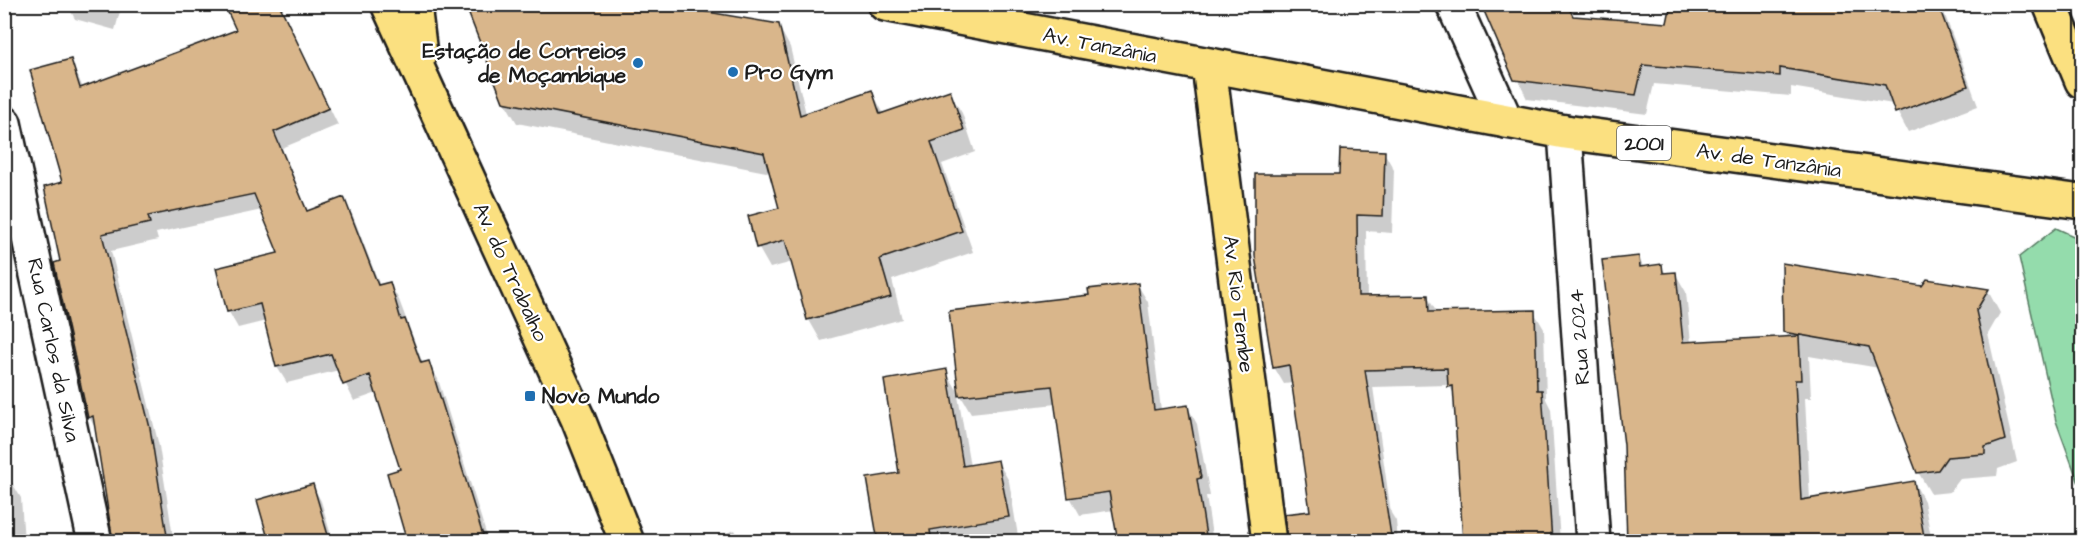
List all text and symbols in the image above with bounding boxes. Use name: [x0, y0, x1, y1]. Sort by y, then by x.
street label: Av. Tanzânia: [1040, 20, 1160, 71]
place label: Estação de Correios de Moçambique: [422, 37, 627, 91]
marker: Estação de Correios de Moçambique: [631, 56, 645, 70]
place label: Pro Gym: [745, 58, 833, 90]
marker: Pro Gym: [726, 65, 740, 79]
road number: 2001: [1617, 126, 1671, 160]
street label: Av. de Tanzânia: [1695, 136, 1844, 185]
street label: Av. do Trabalho: [466, 198, 555, 346]
street label: Av. Rio Tembe: [1216, 234, 1261, 374]
street label: Rua Carlos da Silva: [20, 255, 87, 445]
street label: Rua 2024: [1562, 288, 1597, 386]
place label: Novo Mundo: [542, 382, 659, 411]
marker: Novo Mundo: [523, 389, 537, 403]

